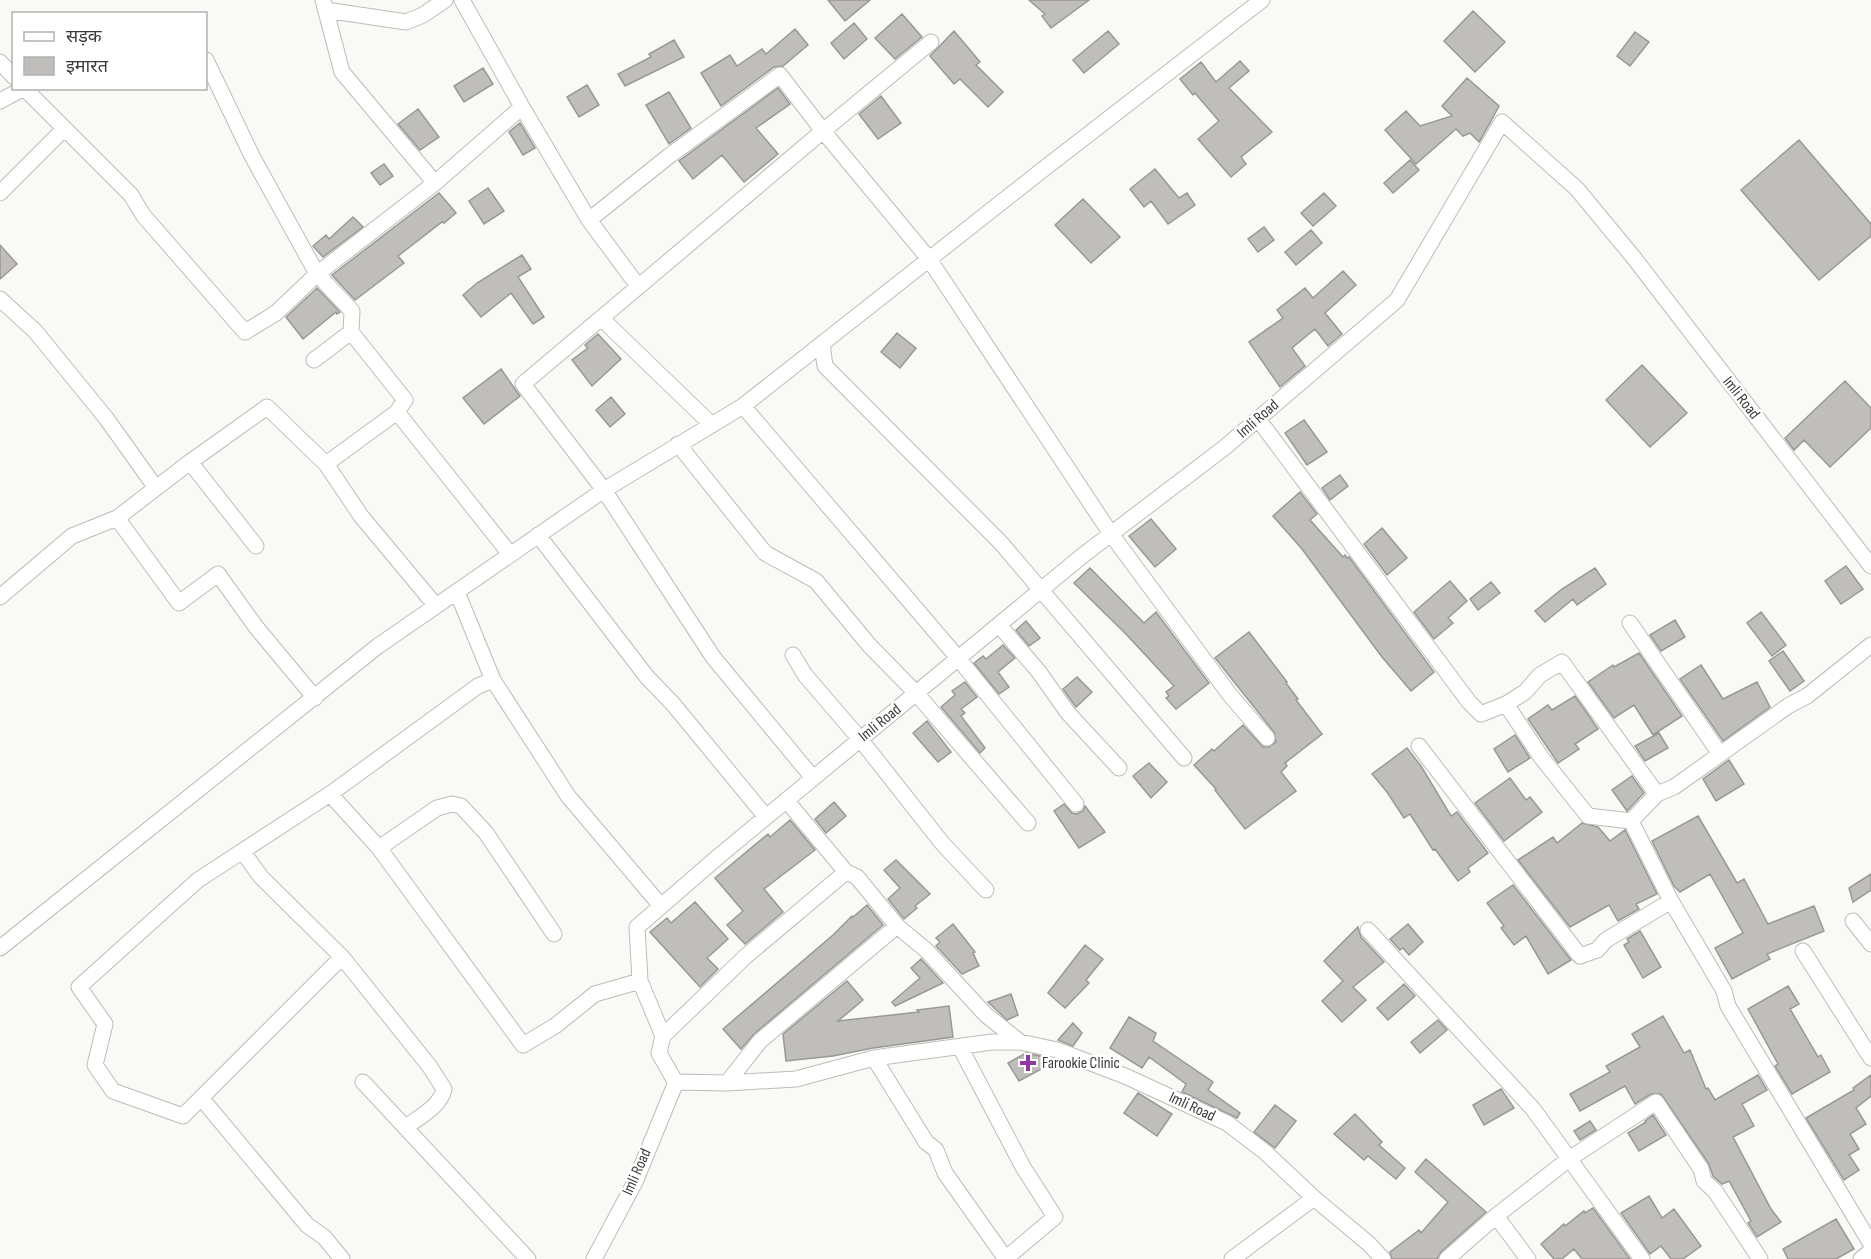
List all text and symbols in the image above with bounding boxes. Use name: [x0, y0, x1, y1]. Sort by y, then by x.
legend: [12, 12, 207, 90]
text: सड़क: [66, 26, 103, 47]
text: इमारत: [66, 56, 109, 77]
street label: Imli Road: [1718, 373, 1764, 423]
street label: Imli Road: [1233, 396, 1283, 442]
street label: Imli Road: [855, 700, 905, 746]
marker: Farookie Clinic: [1019, 1054, 1037, 1072]
place label: Farookie Clinic: [1042, 1054, 1120, 1073]
street label: Imli Road: [1166, 1088, 1218, 1126]
street label: Imli Road: [618, 1146, 656, 1198]

